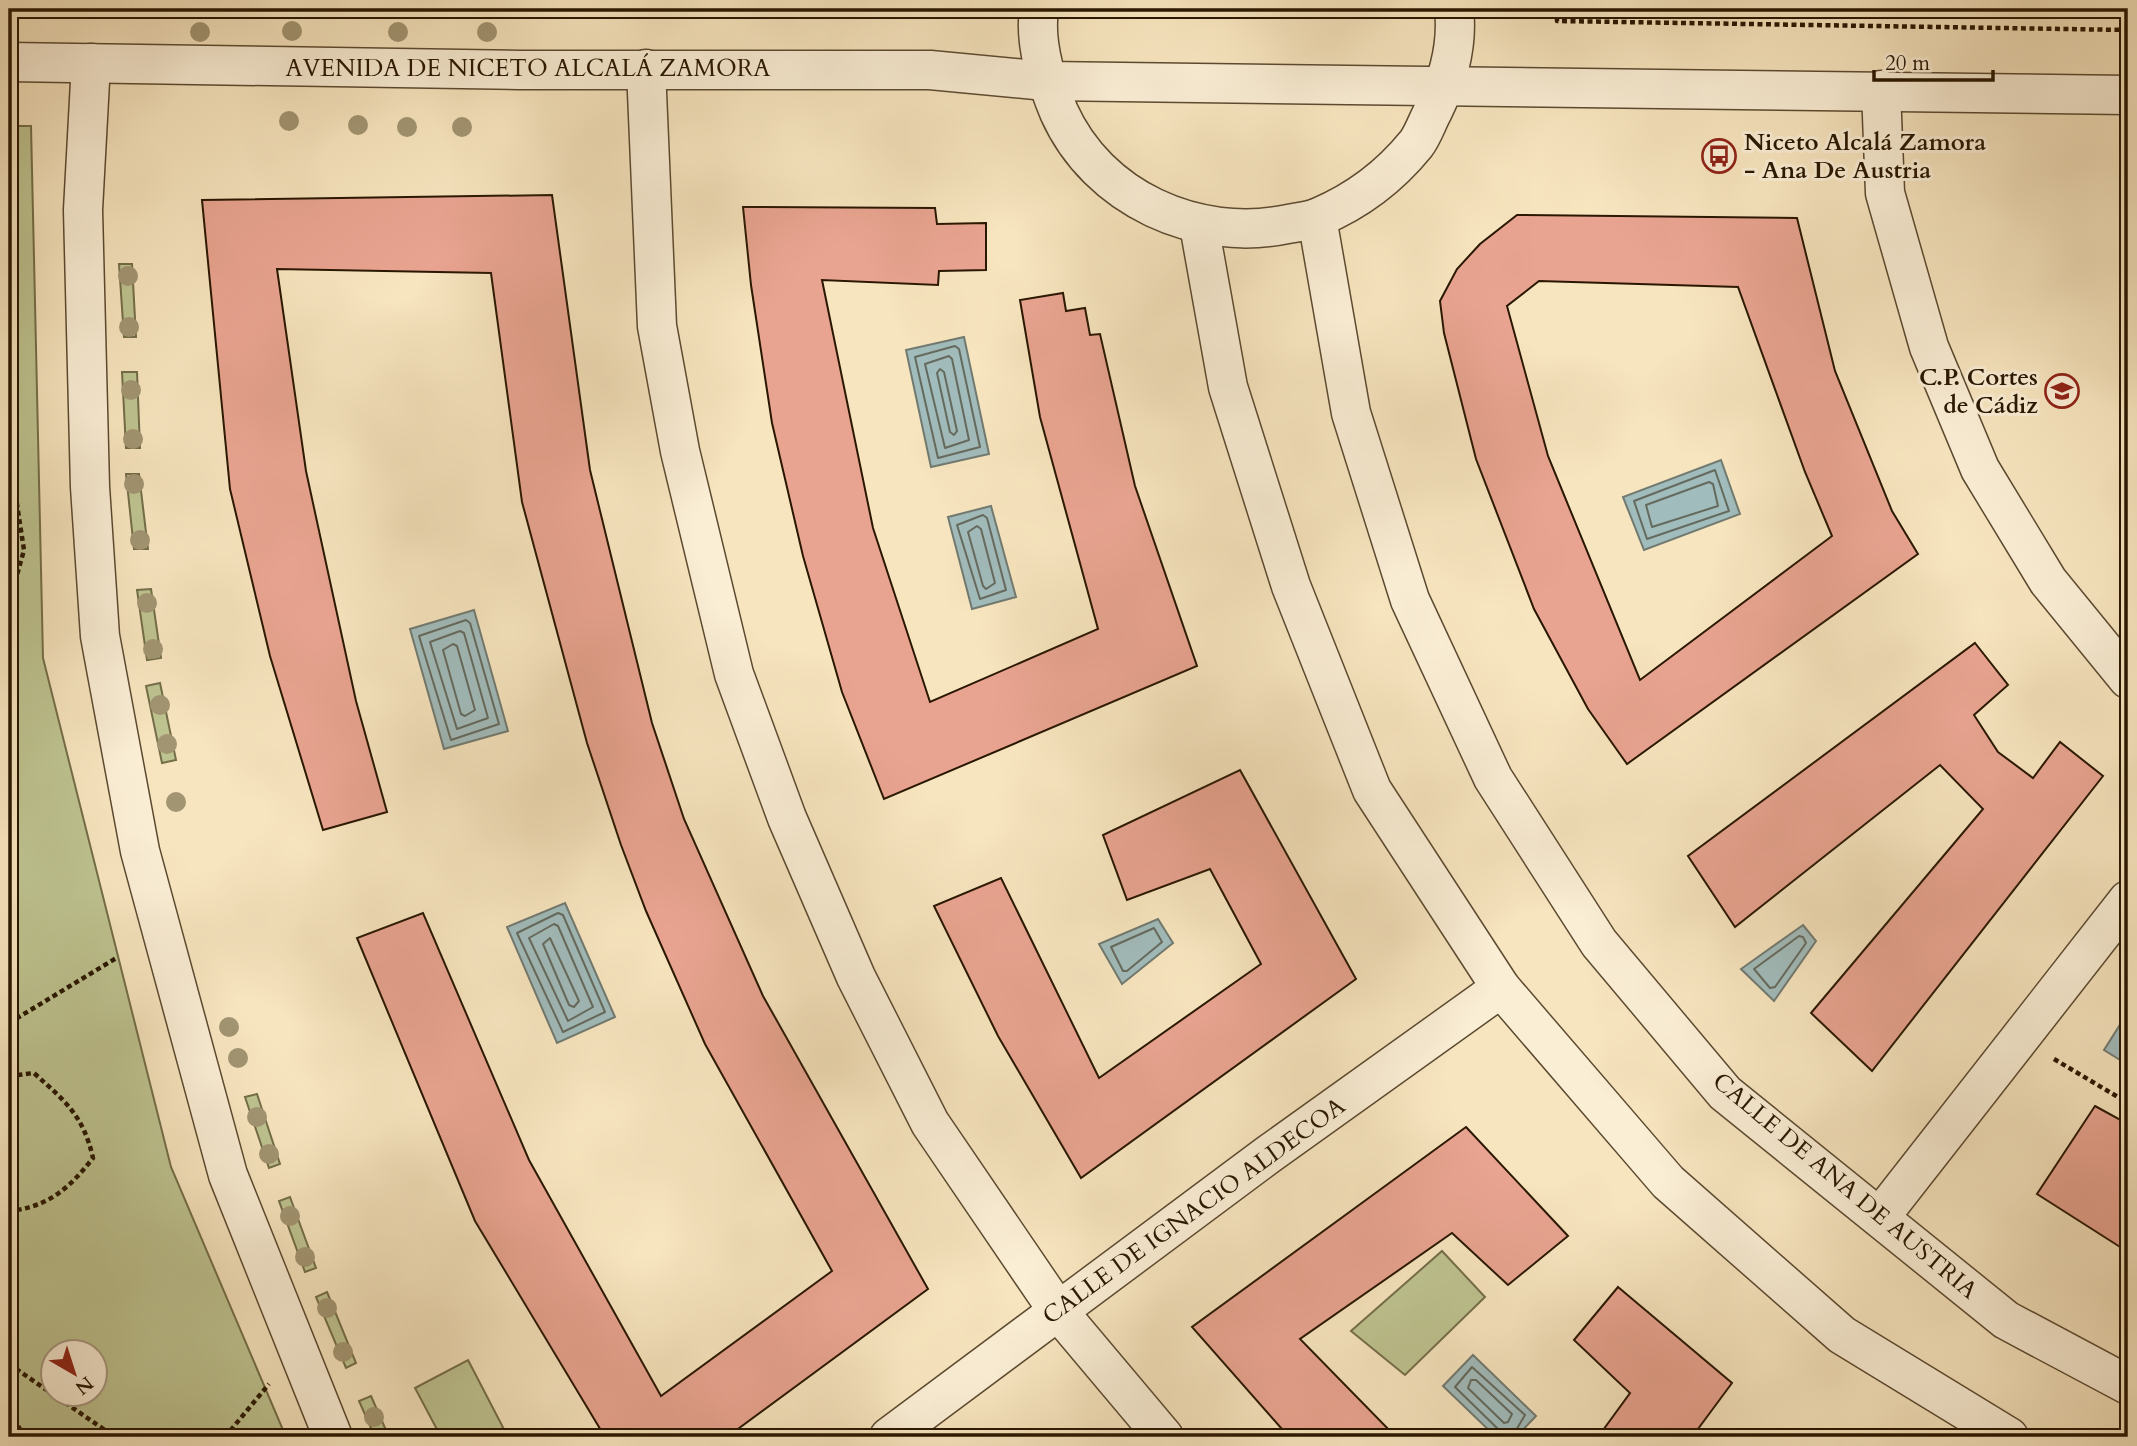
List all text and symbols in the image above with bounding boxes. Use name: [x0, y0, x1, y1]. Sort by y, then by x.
scale bar: [1874, 38, 1994, 82]
text: 20 m: [1885, 49, 1930, 78]
street label: AVENIDA DE NICETO ALCALÁ ZAMORA: [286, 52, 771, 85]
place label: Niceto Alcalá Zamora - Ana De Austria: [1744, 126, 1986, 187]
bus stop icon: Niceto Alcalá Zamora - Ana De Austria: [1700, 137, 1738, 175]
place label: C.P. Cortes de Cádiz: [1919, 361, 2038, 422]
school or university icon: C.P. Cortes de Cádiz: [2043, 372, 2081, 410]
street label: CALLE DE ANA DE AUSTRIA: [1706, 1065, 1985, 1307]
street label: CALLE DE IGNACIO ALDECOA: [1036, 1089, 1353, 1332]
north arrow: [38, 1338, 108, 1408]
text: N: [69, 1370, 99, 1401]

